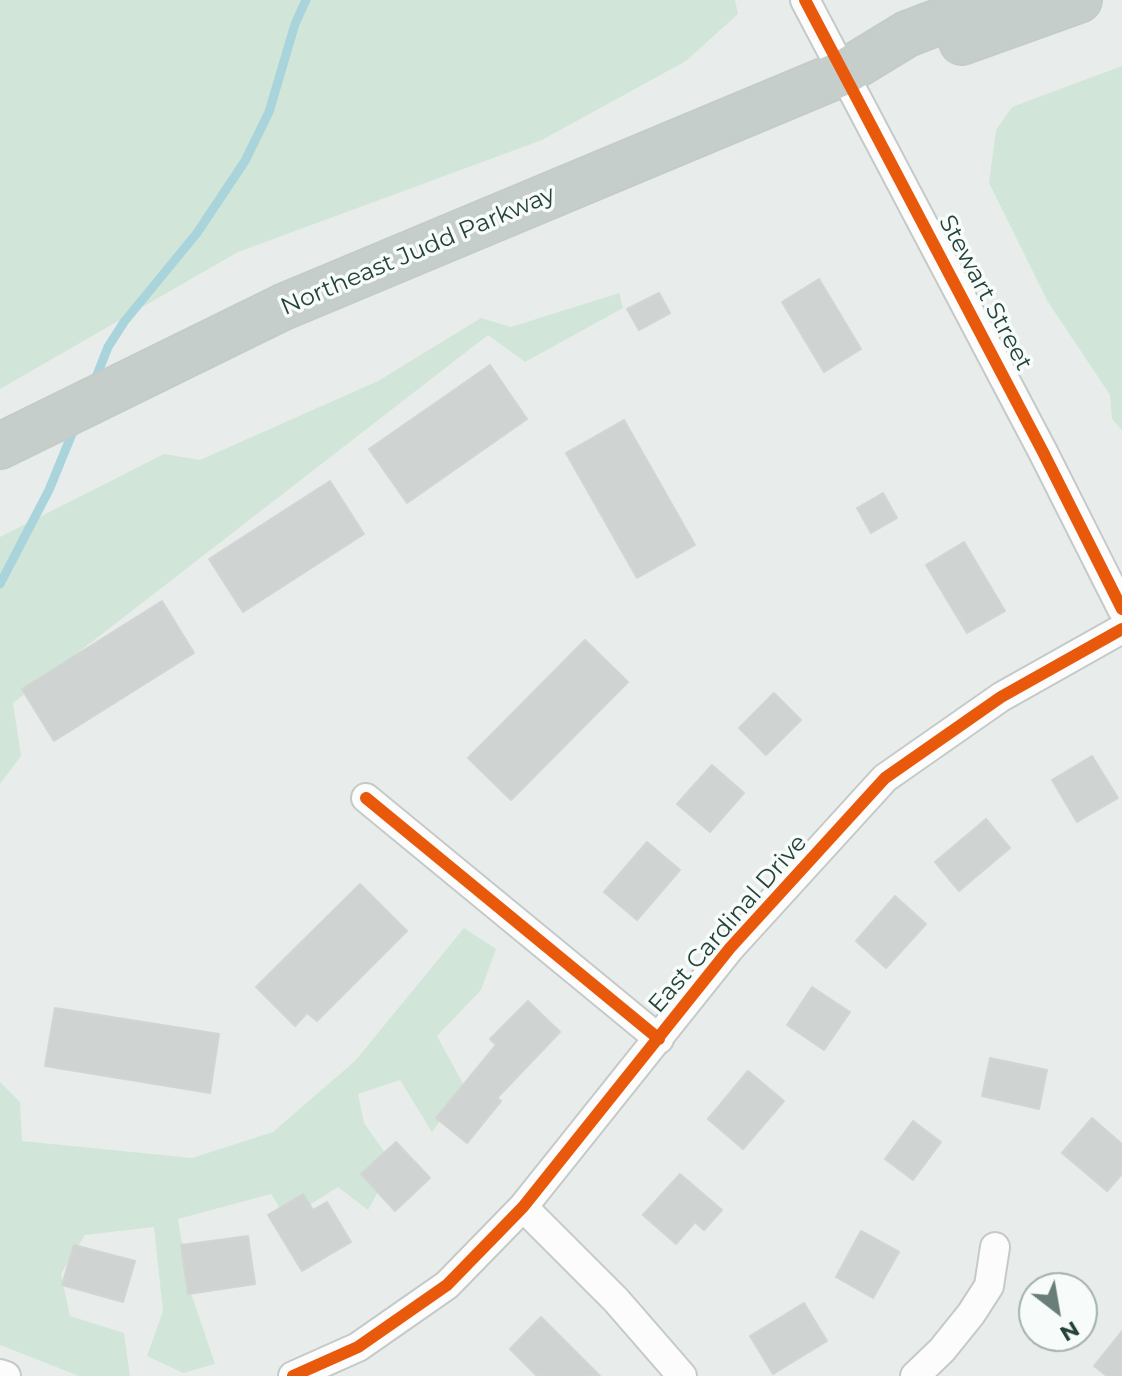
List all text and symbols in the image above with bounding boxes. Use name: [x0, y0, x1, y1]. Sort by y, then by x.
street label: Northeast Judd Parkway: [277, 180, 559, 322]
street label: Stewart Street: [932, 210, 1038, 376]
street label: East Cardinal Drive: [643, 829, 813, 1019]
north arrow: [1018, 1272, 1098, 1352]
text: N: [1055, 1315, 1084, 1347]

